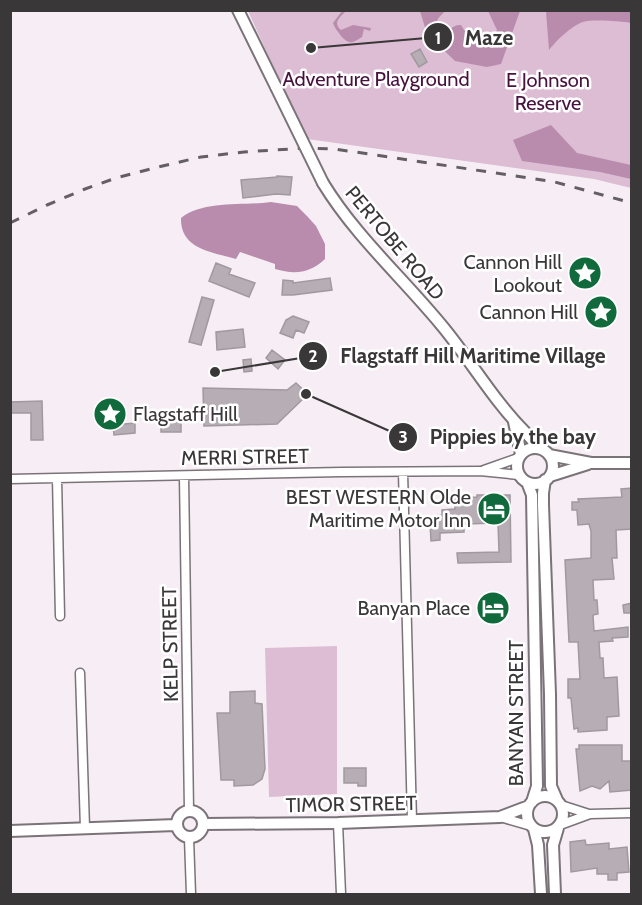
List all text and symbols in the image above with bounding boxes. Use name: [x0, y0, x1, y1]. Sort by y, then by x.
callout: Maze: [423, 18, 525, 57]
text: Maze: [465, 25, 513, 50]
text: 1: [435, 27, 441, 49]
park label: Adventure Playground: [282, 67, 470, 91]
park label: E Johnson Reserve: [506, 68, 590, 115]
street label: PERTOBE ROAD: [340, 181, 450, 305]
place label: Cannon Hill Lookout: [463, 250, 562, 297]
place icon: Cannon Hill Lookout: [567, 255, 603, 291]
place icon: Cannon Hill: [583, 294, 619, 330]
place label: Cannon Hill: [479, 300, 578, 324]
callout: Flagstaff Hill Maritime Village: [298, 336, 617, 375]
text: Flagstaff Hill Maritime Village: [340, 343, 606, 368]
text: 2: [308, 345, 318, 367]
place icon: Flagstaff Hill: [92, 396, 128, 432]
place label: Flagstaff Hill: [133, 402, 238, 426]
callout: Pippies by the bay: [388, 417, 608, 456]
text: Pippies by the bay: [430, 424, 597, 449]
text: 3: [398, 426, 408, 448]
street label: MERRI STREET: [181, 444, 310, 470]
place label: BEST WESTERN Olde Maritime Motor Inn: [286, 485, 471, 532]
hotel icon: BEST WESTERN Olde Maritime Motor Inn: [476, 491, 512, 527]
street label: KELP STREET: [157, 586, 183, 702]
hotel icon: Banyan Place: [475, 590, 511, 626]
place label: Banyan Place: [357, 596, 470, 620]
street label: BANYAN STREET: [504, 639, 528, 786]
street label: TIMOR STREET: [285, 791, 417, 817]

